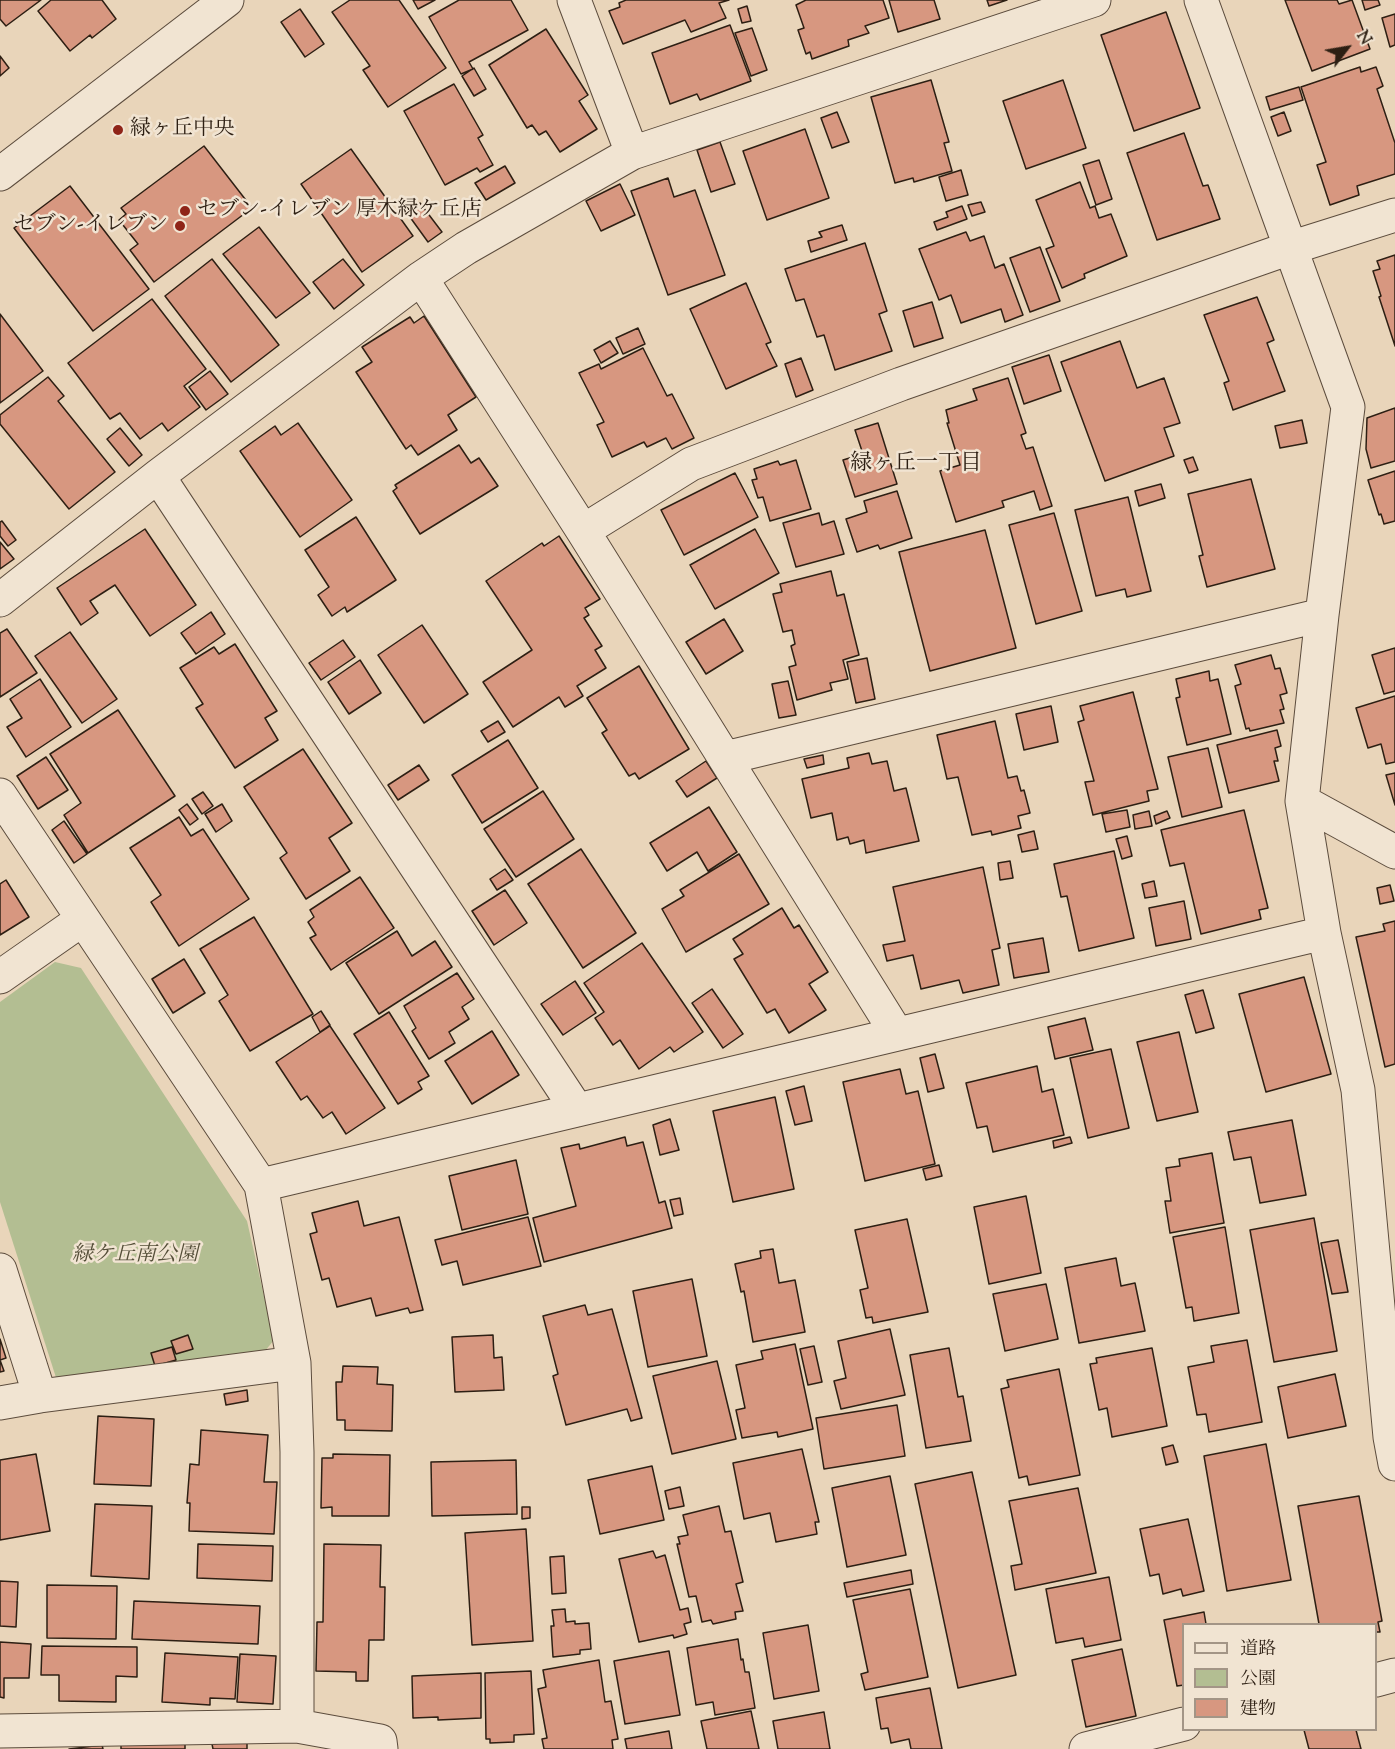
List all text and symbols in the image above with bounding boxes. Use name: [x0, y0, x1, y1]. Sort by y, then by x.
north arrow: [1317, 18, 1377, 78]
text: N: [1350, 27, 1376, 50]
place label: 緑ヶ丘中央: [130, 117, 235, 143]
marker: 緑ヶ丘中央: [111, 123, 125, 137]
place label: セブン-イレブン 厚木緑ケ丘店: [197, 198, 482, 224]
marker: セブン-イレブン 厚木緑ケ丘店: [178, 204, 192, 218]
place label: セブン-イレブン: [14, 213, 168, 239]
marker: セブン-イレブン: [173, 219, 187, 233]
district label: 緑ヶ丘一丁目: [850, 452, 982, 478]
park label: 緑ケ丘南公園: [72, 1243, 198, 1269]
legend: [1182, 1623, 1377, 1731]
text: 道路: [1240, 1637, 1276, 1663]
text: 公園: [1240, 1667, 1276, 1693]
text: 建物: [1240, 1697, 1276, 1723]

